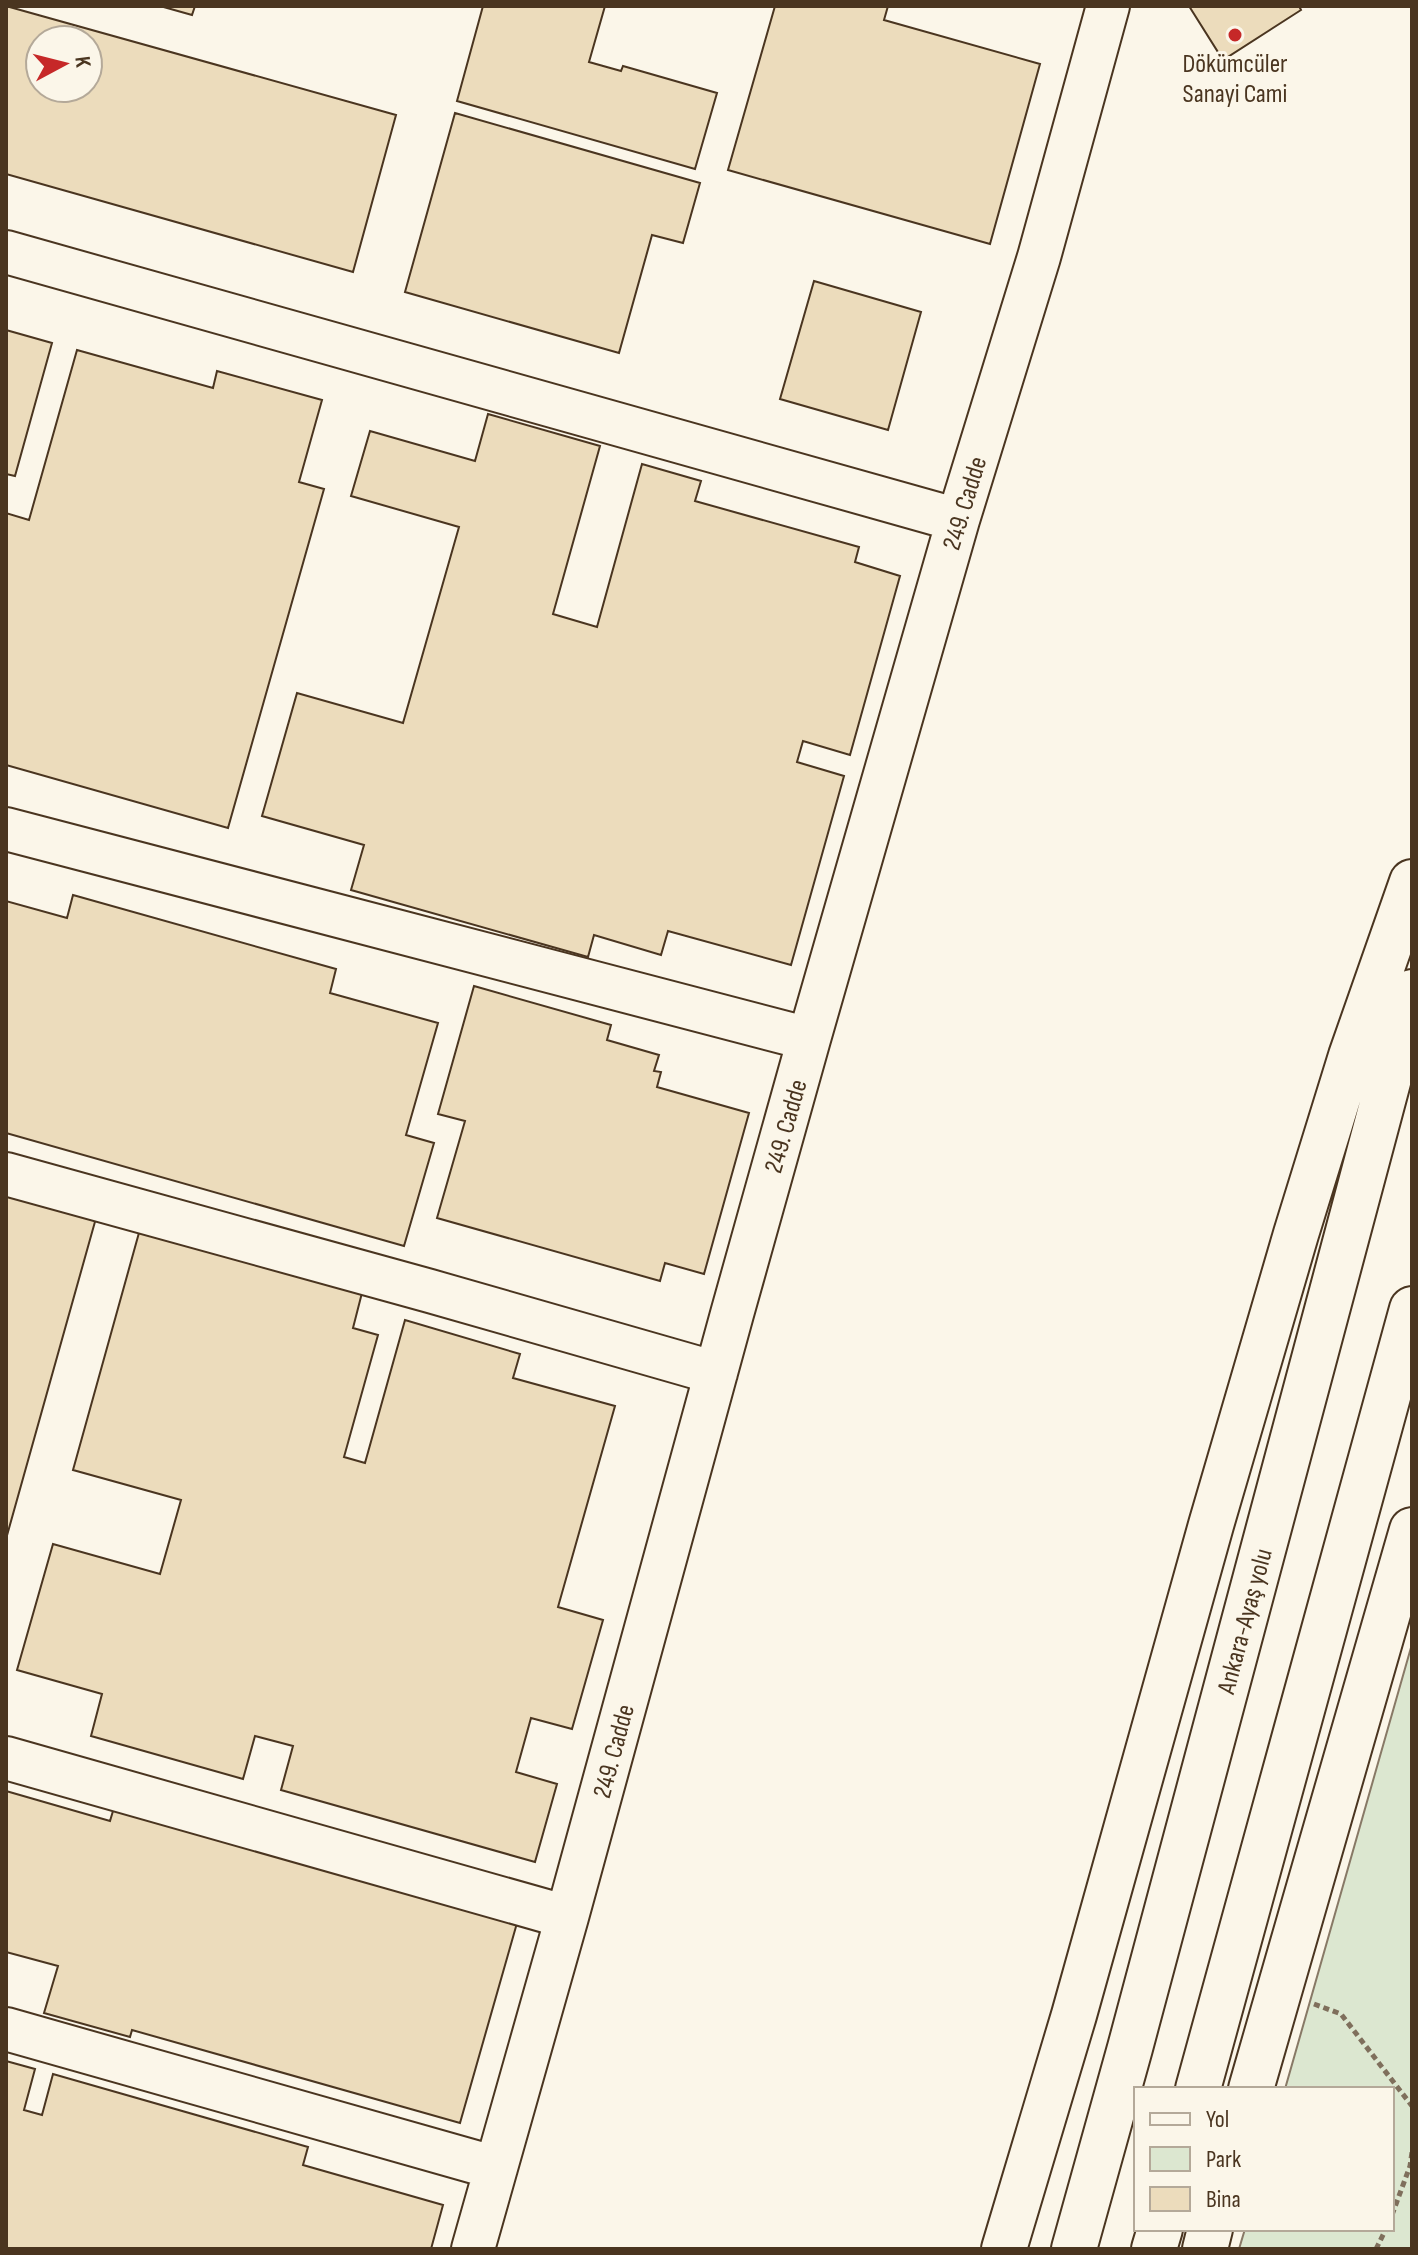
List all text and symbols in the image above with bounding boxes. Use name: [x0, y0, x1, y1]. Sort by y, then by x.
north arrow: [24, 24, 104, 104]
marker: Dökümcüler Sanayi Cami: [1226, 26, 1244, 44]
place label: Dökümcüler Sanayi Cami: [1182, 49, 1288, 110]
text: K: [68, 55, 96, 69]
street label: 249. Cadde: [937, 453, 994, 554]
street label: 249. Cadde: [758, 1076, 815, 1177]
street label: Ankara-Ayaş yolu: [1211, 1545, 1280, 1698]
street label: 249. Cadde: [587, 1701, 642, 1802]
legend: [1134, 2087, 1394, 2231]
text: Yol: [1206, 2105, 1229, 2134]
text: Park: [1206, 2145, 1241, 2174]
text: Bina: [1206, 2185, 1241, 2214]

